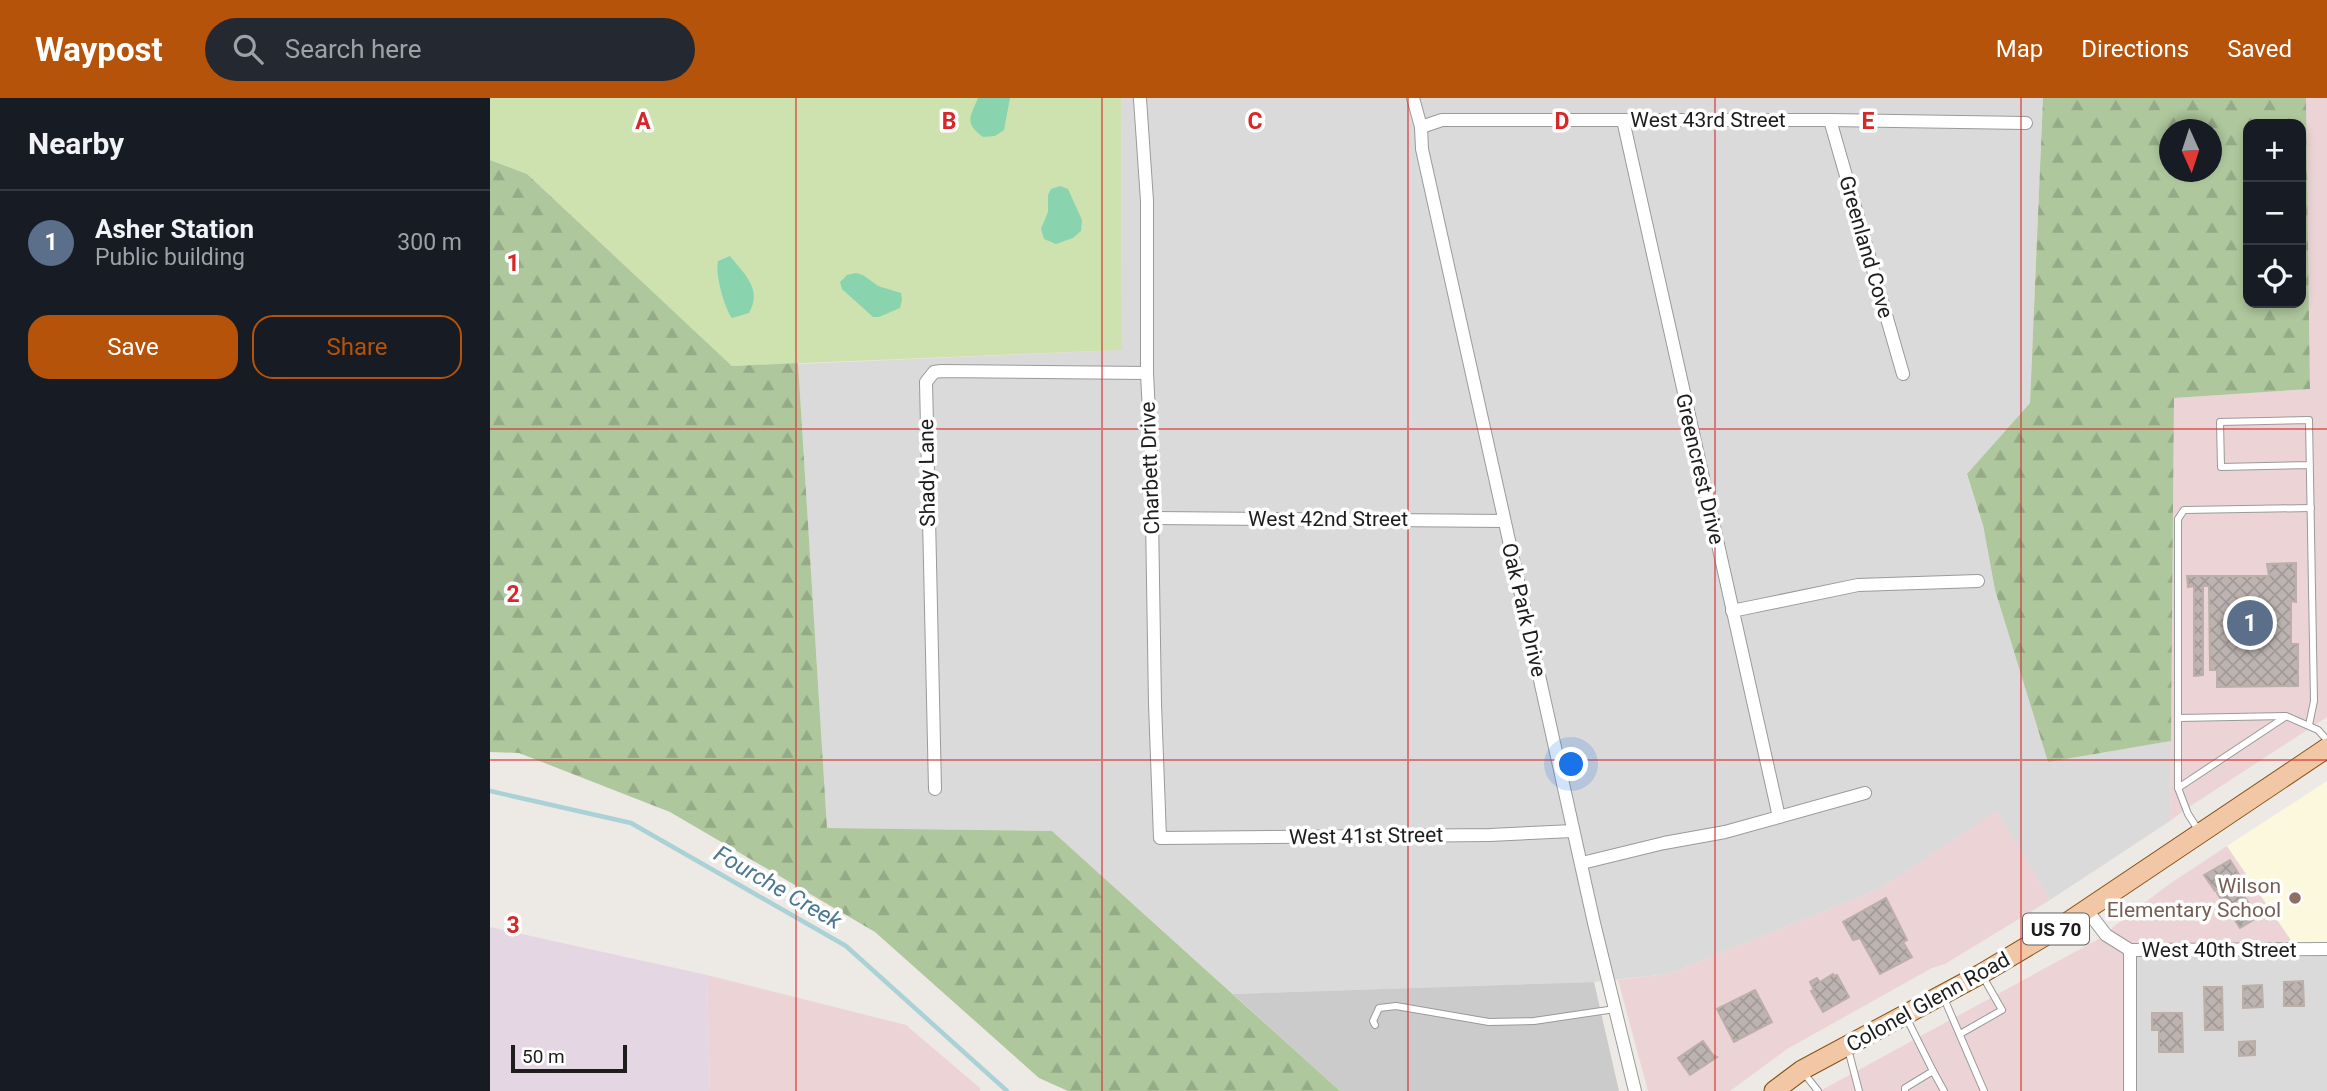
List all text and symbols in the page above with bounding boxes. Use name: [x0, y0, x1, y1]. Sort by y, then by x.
search box: [205, 18, 695, 81]
text: Waypost: [35, 30, 163, 69]
icon: search: [229, 30, 267, 68]
text: Search here: [285, 34, 421, 64]
text: Map: [1996, 35, 2043, 63]
text: Directions: [2081, 35, 2189, 63]
text: Saved: [2227, 35, 2292, 63]
text: A: [635, 108, 651, 135]
text: B: [942, 108, 956, 135]
text: C: [1247, 108, 1263, 135]
text: D: [1555, 108, 1569, 135]
street label: West 43rd Street: [1630, 108, 1786, 132]
text: E: [1862, 108, 1875, 135]
north arrow: [2159, 119, 2222, 182]
map controls: [2243, 119, 2306, 308]
button: +: [2243, 119, 2306, 182]
text: Nearby: [28, 126, 124, 161]
street label: Greenland Cove: [1834, 173, 1898, 321]
button: −: [2243, 182, 2306, 245]
text: Asher Station: [95, 214, 254, 244]
text: 1: [44, 229, 58, 256]
text: 300 m: [397, 229, 462, 256]
text: Public building: [95, 244, 245, 271]
button: locate: [2243, 245, 2306, 308]
text: 1: [506, 250, 520, 277]
button: Save: [28, 315, 238, 379]
button: Share: [252, 315, 462, 379]
street label: Greencrest Drive: [1671, 391, 1729, 547]
street label: Charbett Drive: [1136, 401, 1164, 535]
street label: Shady Lane: [914, 419, 940, 527]
street label: West 42nd Street: [1248, 507, 1408, 531]
street label: Oak Park Drive: [1497, 541, 1551, 679]
text: 2: [506, 581, 520, 608]
pin: 1: [2227, 597, 2273, 649]
your location: [1554, 747, 1588, 781]
street label: West 41st Street: [1289, 823, 1443, 849]
water label: Fourche Creek: [709, 840, 847, 935]
place label: Wilson Elementary School: [2107, 874, 2281, 922]
marker: Wilson Elementary School: [2287, 890, 2303, 906]
text: 3: [506, 912, 520, 939]
road number: US 70: [2023, 914, 2089, 944]
street label: West 40th Street: [2141, 938, 2297, 962]
street label: Colonel Glenn Road: [1842, 947, 2014, 1057]
scale bar: [511, 1042, 626, 1074]
text: 50 m: [522, 1045, 565, 1068]

